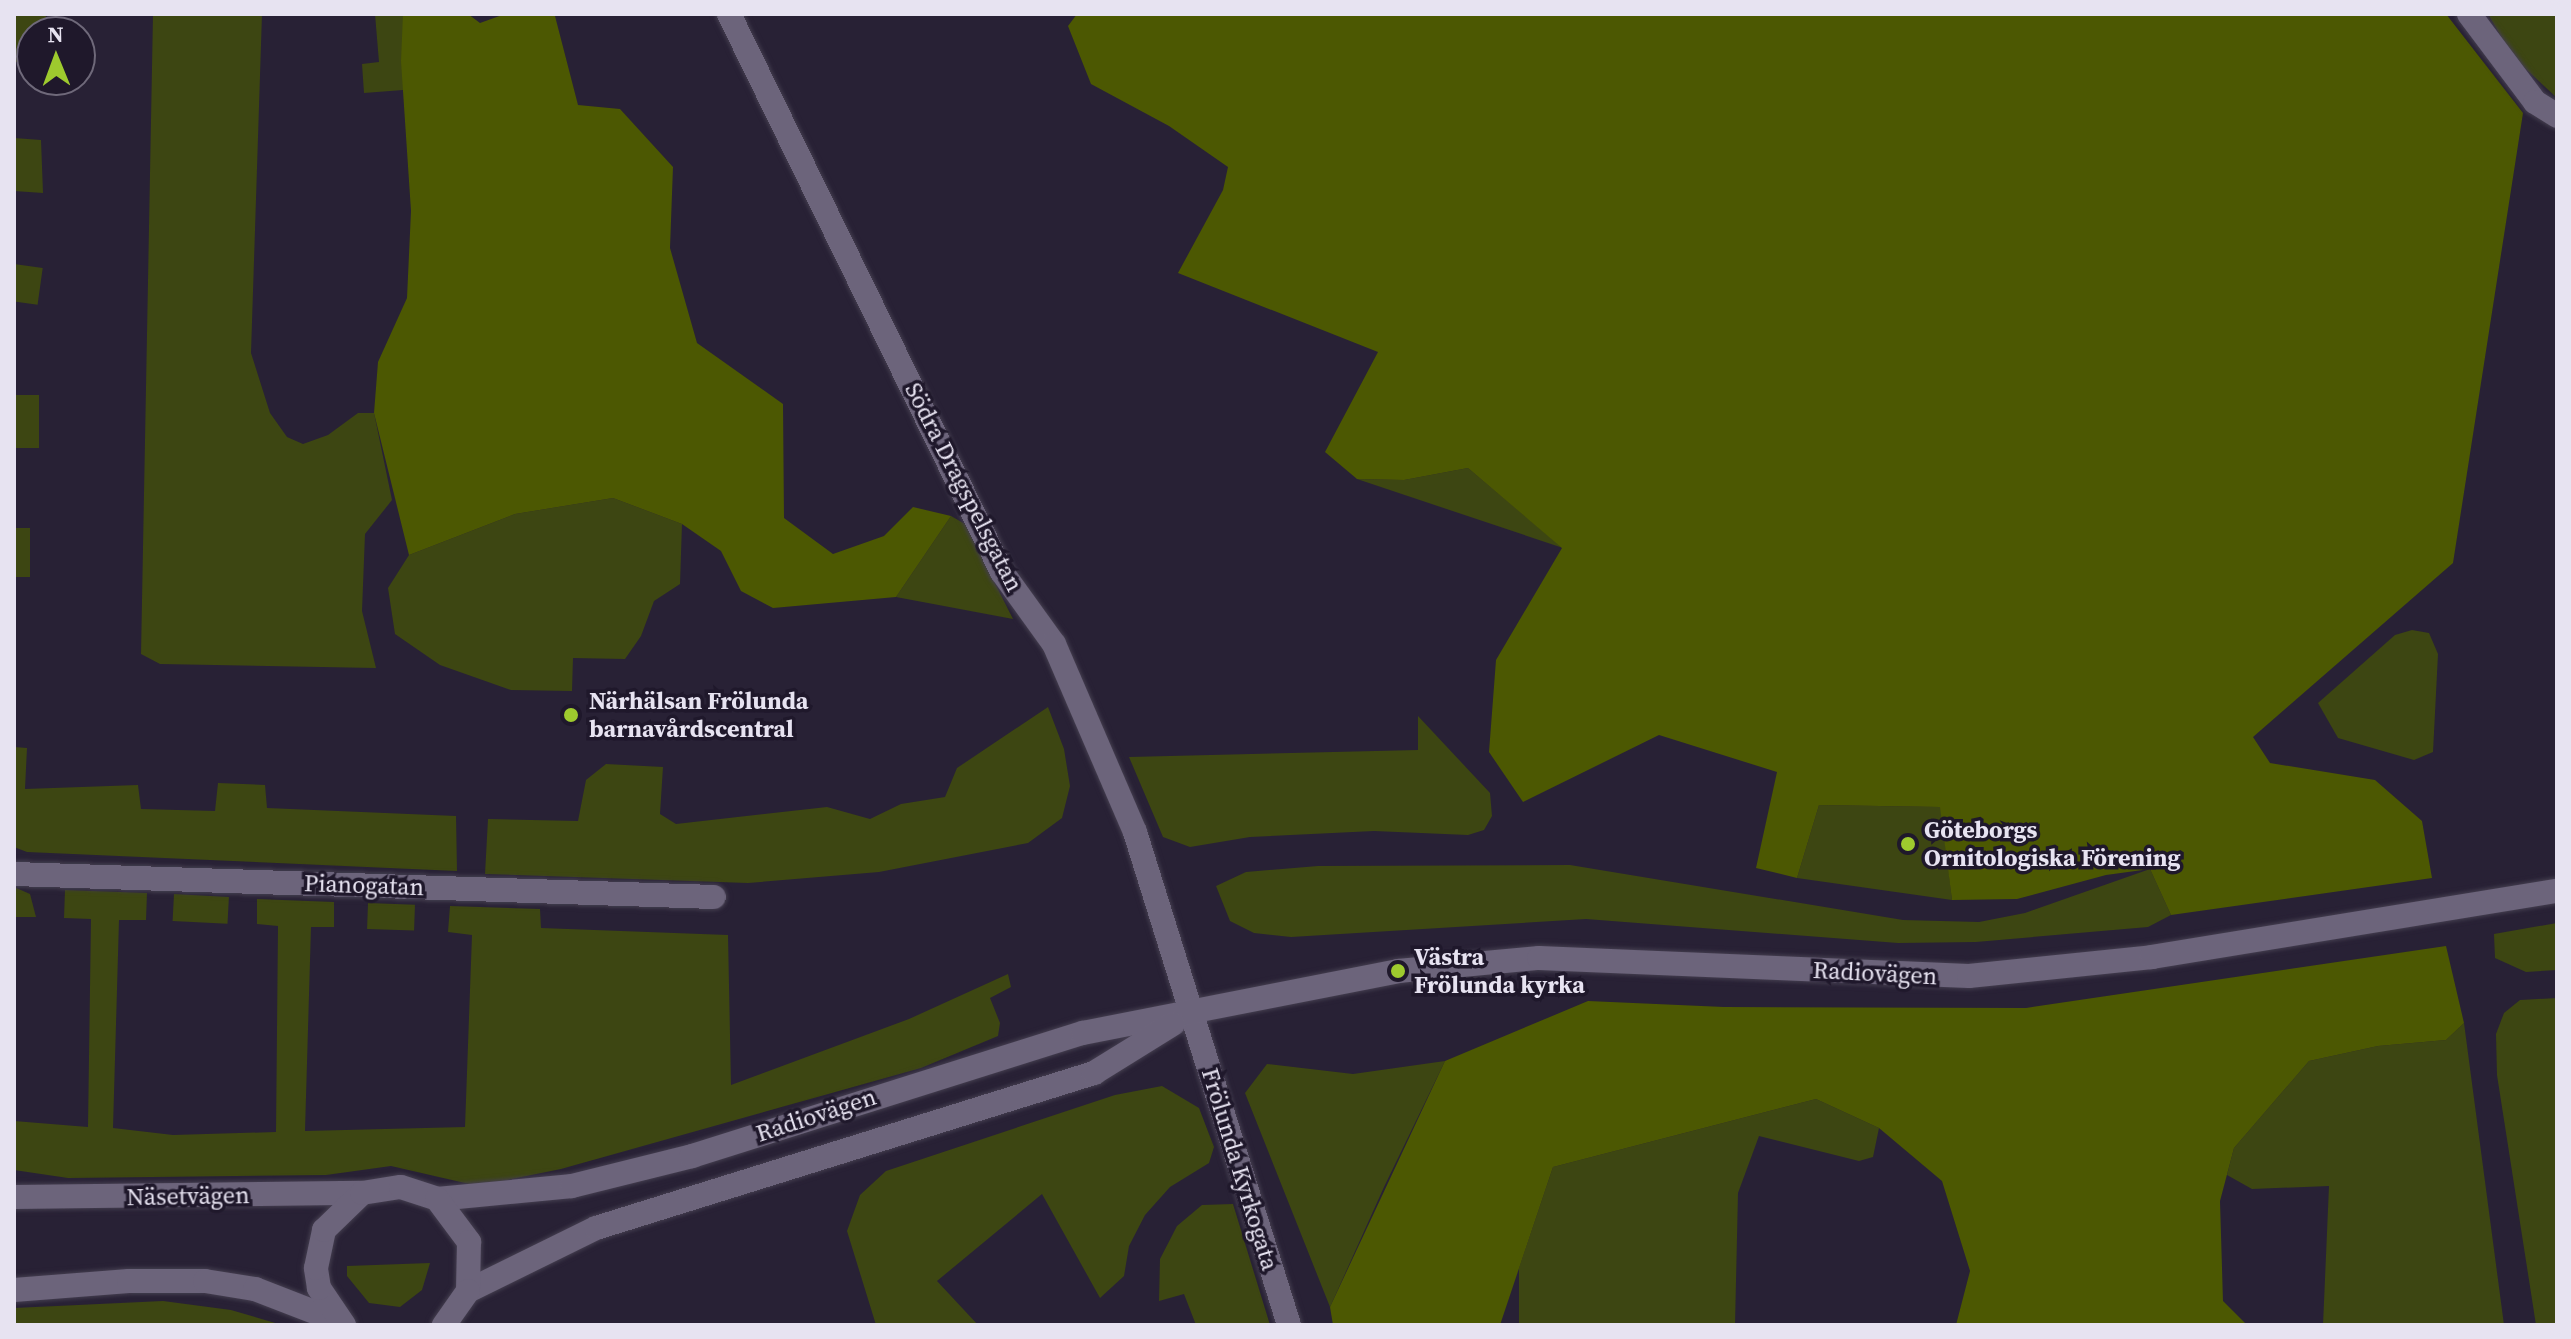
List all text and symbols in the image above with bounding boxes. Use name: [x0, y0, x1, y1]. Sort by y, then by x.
north arrow: [16, 16, 96, 96]
text: N: [47, 19, 64, 49]
street label: Södra Dragspelsgatan: [899, 378, 1029, 596]
place label: Närhälsan Frölunda barnavårdscentral: [589, 687, 808, 743]
marker: Närhälsan Frölunda barnavårdscentral: [560, 704, 582, 726]
place label: Göteborgs Ornitologiska Förening: [1924, 816, 2181, 872]
marker: Göteborgs Ornitologiska Förening: [1899, 835, 1917, 853]
street label: Pianogatan: [304, 869, 424, 901]
place label: Västra Frölunda kyrka: [1414, 943, 1585, 999]
street label: Radiovägen: [1812, 955, 1938, 991]
marker: Västra Frölunda kyrka: [1389, 962, 1407, 980]
street label: Frölunda Kyrkogata: [1196, 1064, 1284, 1274]
street label: Radiovägen: [752, 1082, 880, 1148]
street label: Näsetvägen: [126, 1181, 250, 1211]

